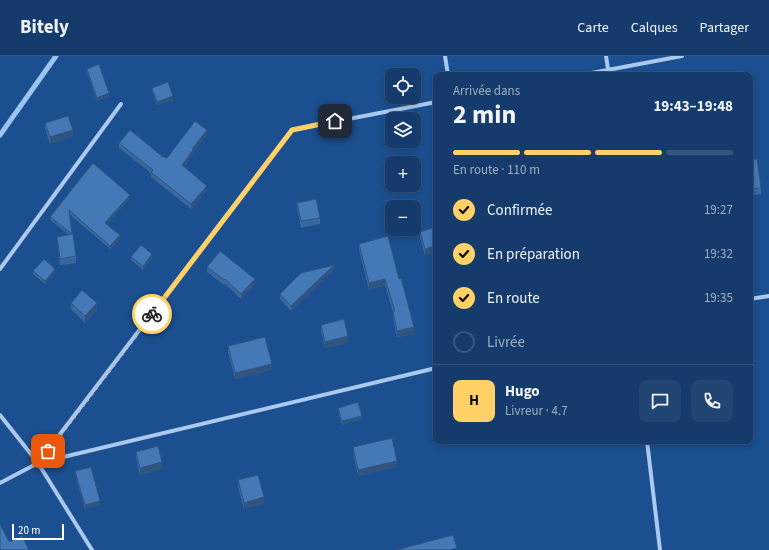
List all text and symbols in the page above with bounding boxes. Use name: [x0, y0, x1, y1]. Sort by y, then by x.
text: Bitely: [20, 14, 69, 41]
text: Carte: [577, 18, 609, 38]
text: Calques: [631, 18, 678, 38]
text: Partager: [700, 18, 749, 38]
map controls: [385, 68, 421, 236]
button: locate: [385, 68, 421, 104]
text: Arrivée dans: [453, 82, 520, 100]
text: 2 min: [453, 96, 516, 133]
text: 19:43–19:48: [653, 96, 733, 117]
pin: [318, 104, 352, 138]
icon: home: [324, 110, 346, 132]
button: layers: [385, 112, 421, 148]
button: +: [385, 156, 421, 192]
text: En route · 110 m: [453, 161, 540, 179]
icon: check: [453, 199, 475, 221]
button: −: [385, 200, 421, 236]
text: Confirmée: [487, 200, 553, 221]
text: 19:27: [704, 201, 733, 219]
icon: check: [453, 243, 475, 265]
text: En préparation: [487, 244, 580, 265]
text: 19:32: [704, 245, 733, 263]
icon: check: [453, 287, 475, 309]
text: En route: [487, 288, 540, 309]
text: 19:35: [704, 289, 733, 307]
courier: [132, 294, 172, 334]
icon: bike: [141, 303, 163, 325]
text: Livrée: [487, 332, 525, 353]
button: chat: [639, 380, 681, 422]
button: phone: [691, 380, 733, 422]
text: Hugo: [505, 381, 540, 402]
text: H: [469, 390, 479, 411]
text: Livreur · 4.7: [505, 402, 568, 420]
pin: [31, 434, 65, 468]
icon: bag: [37, 440, 59, 462]
scale bar: [12, 522, 64, 541]
text: 20 m: [18, 523, 40, 538]

